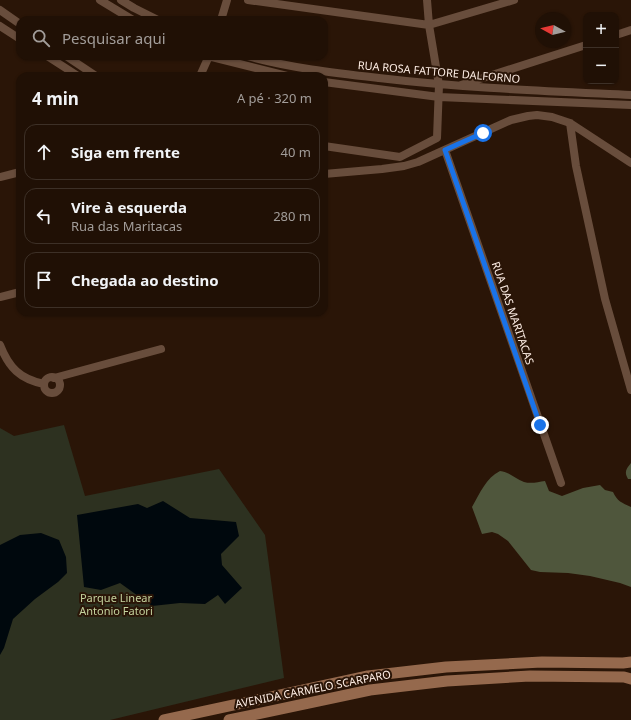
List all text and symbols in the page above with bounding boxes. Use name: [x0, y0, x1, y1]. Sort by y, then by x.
north arrow: [535, 12, 571, 48]
map controls: [583, 12, 619, 84]
button: +: [583, 12, 619, 48]
search box: [16, 16, 328, 60]
icon: search: [30, 27, 52, 49]
text: Pesquisar aqui: [62, 28, 166, 48]
button: −: [583, 48, 619, 84]
street label: RUA ROSA FATTORE DALFORNO: [357, 57, 521, 86]
text: 4 min: [32, 87, 79, 110]
text: A pé · 320 m: [237, 89, 312, 107]
route start: [474, 124, 492, 142]
icon: ahead: [33, 141, 55, 163]
text: Siga em frente: [71, 142, 180, 162]
text: 40 m: [281, 143, 311, 161]
text: Vire à esquerda: [71, 197, 187, 217]
icon: left: [33, 205, 55, 227]
text: 280 m: [273, 207, 311, 225]
text: Rua das Maritacas: [71, 217, 182, 235]
street label: RUA DAS MARITACAS: [489, 259, 538, 366]
icon: arrive: [33, 269, 55, 291]
text: Chegada ao destino: [71, 270, 219, 290]
route end: [531, 416, 549, 434]
park label: Parque Linear Antonio Fatori: [79, 590, 153, 618]
street label: AVENIDA CARMELO SCARPARO: [234, 666, 392, 711]

